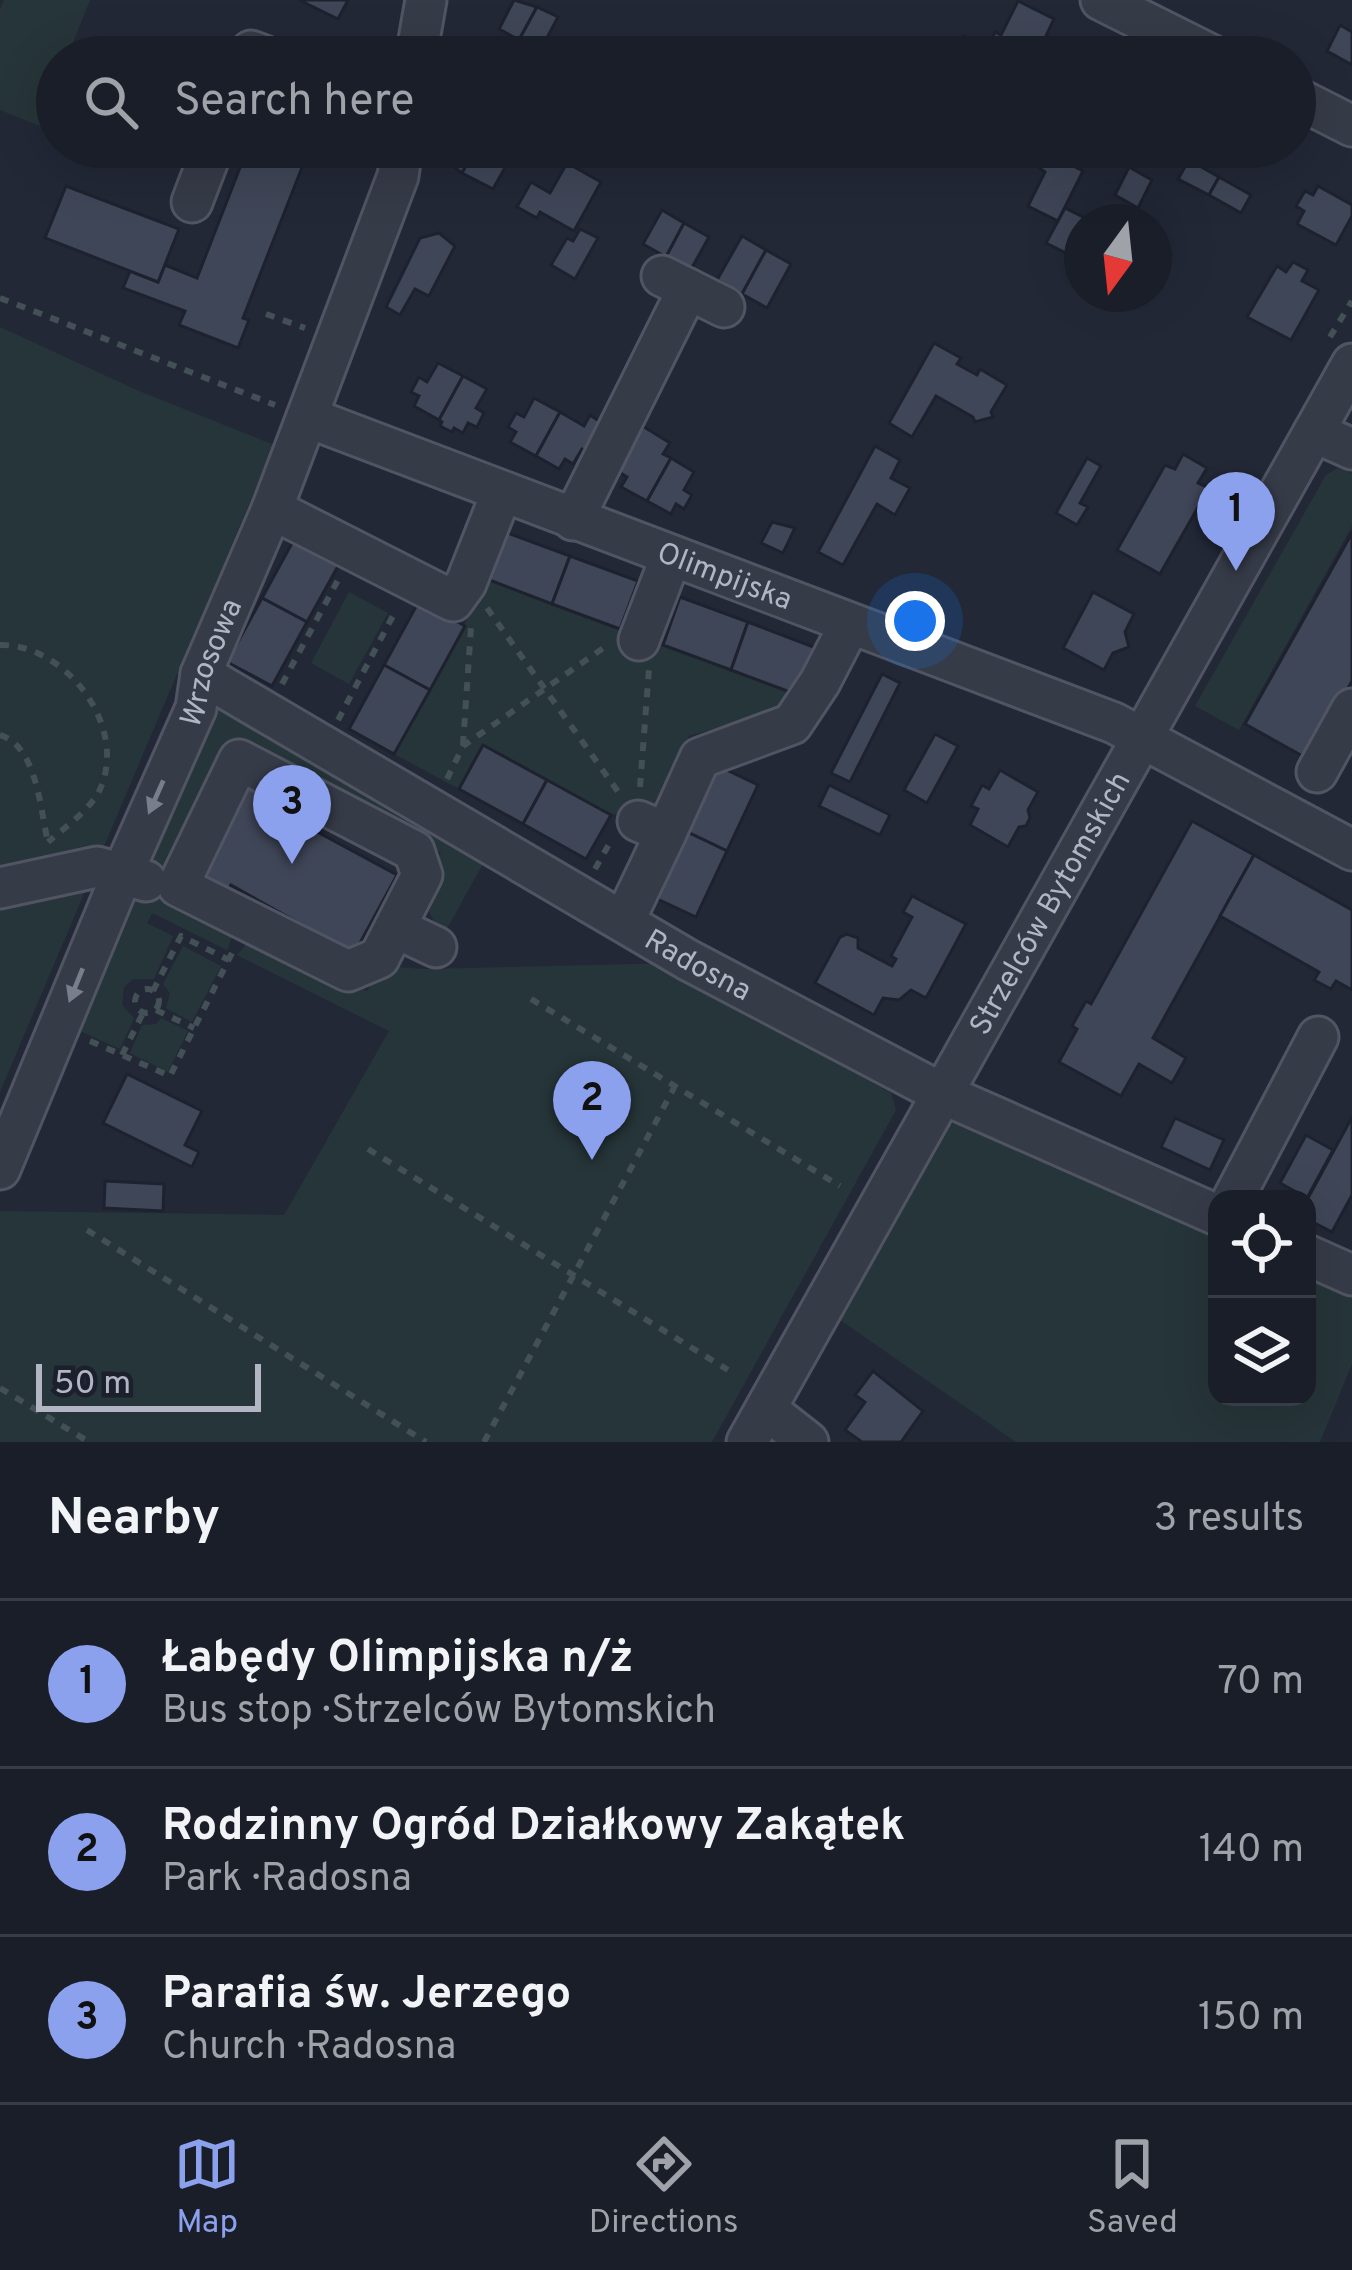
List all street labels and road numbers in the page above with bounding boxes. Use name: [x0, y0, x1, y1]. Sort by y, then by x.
street label: Olimpijska: [651, 535, 797, 620]
street label: Wrzosowa: [174, 594, 252, 734]
street label: Strzelców Bytomskich: [963, 766, 1140, 1043]
street label: Radosna: [637, 922, 757, 1011]

